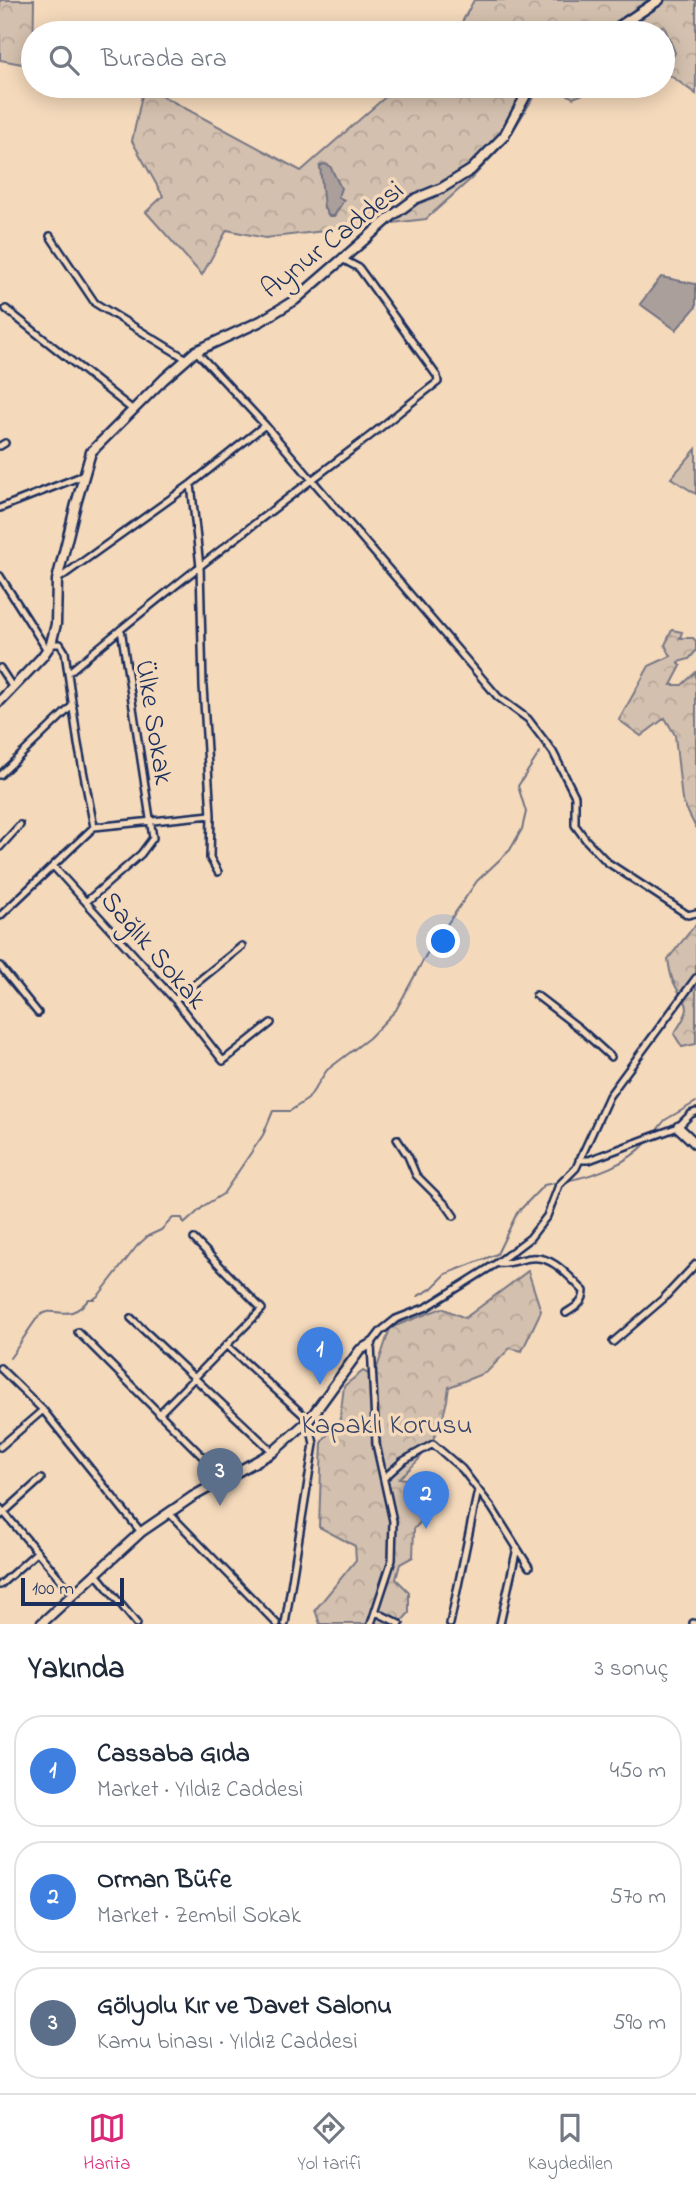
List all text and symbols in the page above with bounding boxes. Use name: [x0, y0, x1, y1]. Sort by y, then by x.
search box: [21, 21, 675, 98]
icon: search: [45, 41, 83, 79]
text: Burada ara: [101, 41, 227, 79]
street label: Aynur Caddesi: [253, 172, 414, 310]
street label: Ülke Sokak: [122, 657, 183, 788]
street label: Sağlık Sokak: [89, 883, 216, 1020]
your location: [426, 924, 460, 958]
pin: 1: [297, 1327, 343, 1385]
park label: Kapaklı Korusu: [302, 1406, 473, 1447]
pin: 3: [197, 1448, 243, 1506]
pin: 2: [403, 1471, 449, 1529]
scale bar: [21, 1575, 124, 1607]
text: 100 m: [32, 1576, 74, 1603]
text: Yakında: [28, 1648, 124, 1692]
text: 3 sonuç: [594, 1653, 668, 1686]
text: Cassaba Gıda: [97, 1736, 250, 1774]
text: 1: [49, 1755, 57, 1788]
text: 450 m: [610, 1755, 666, 1788]
text: Market · Yıldız Caddesi: [97, 1774, 303, 1807]
text: Orman Büfe: [97, 1862, 232, 1900]
text: 2: [47, 1881, 59, 1914]
text: 570 m: [610, 1881, 666, 1914]
text: Market · Zembil Sokak: [97, 1900, 301, 1933]
text: Gölyolu Kır ve Davet Salonu: [97, 1988, 392, 2026]
text: 3: [48, 2007, 58, 2040]
text: 590 m: [612, 2007, 666, 2040]
text: Kamu binası · Yıldız Caddesi: [97, 2026, 358, 2059]
tab: Harita: [83, 2109, 131, 2178]
tab: Yol tarifi: [297, 2109, 361, 2178]
tab: Kaydedilen: [528, 2109, 613, 2178]

